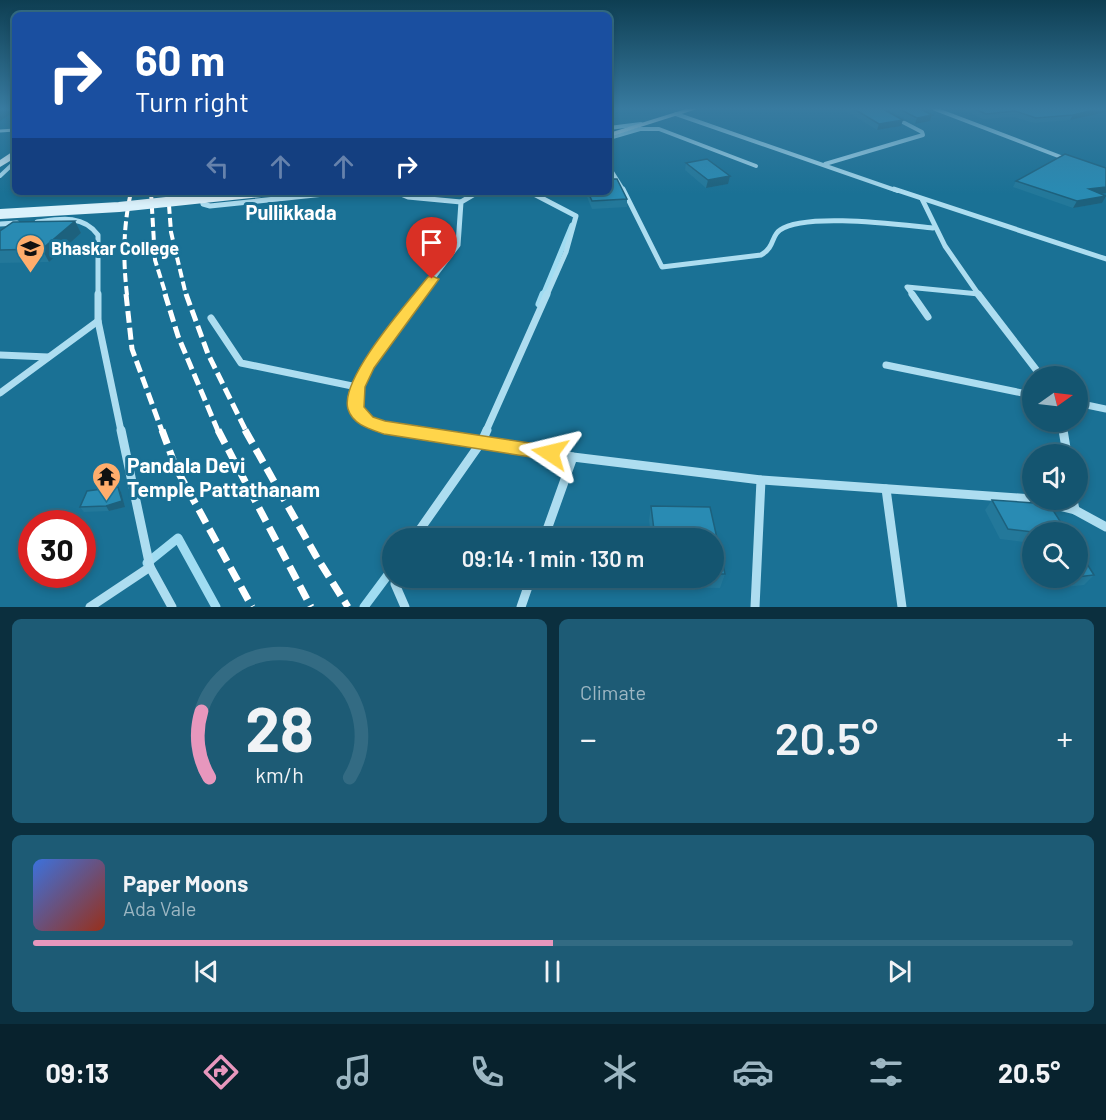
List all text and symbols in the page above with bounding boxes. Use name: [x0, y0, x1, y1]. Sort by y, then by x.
text: 60 m: [135, 34, 225, 84]
icon: right: [36, 36, 114, 114]
text: Turn right: [135, 85, 249, 117]
icon: left: [201, 150, 234, 183]
icon: ahead: [264, 150, 297, 183]
icon: ahead: [327, 150, 360, 183]
icon: right: [390, 150, 423, 183]
district label: Pullikkada: [245, 200, 337, 224]
pin: [406, 217, 457, 279]
icon: arrive: [415, 226, 448, 259]
school or university icon: Bhaskar College: [14, 232, 46, 274]
place label: Bhaskar College: [51, 237, 179, 259]
north arrow: [1022, 366, 1088, 432]
map controls: [1022, 366, 1088, 588]
position arrow: [518, 421, 582, 485]
button: sound: [1022, 444, 1088, 510]
place label: Pandala Devi Temple Pattathanam: [127, 452, 320, 501]
temple icon: Pandala Devi Temple Pattathanam: [90, 460, 122, 502]
speed limit sign: 30: [18, 510, 96, 588]
button: search: [1022, 522, 1088, 588]
text: 09:14 · 1 min · 130 m: [462, 545, 644, 571]
text: Climate: [580, 680, 646, 704]
text: 28: [245, 690, 314, 764]
text: 20.5°: [775, 710, 878, 764]
text: −: [580, 718, 597, 758]
text: +: [1056, 718, 1073, 758]
text: km/h: [255, 762, 304, 787]
text: Paper Moons: [123, 870, 248, 896]
text: Ada Vale: [123, 896, 196, 920]
icon: previous: [190, 955, 223, 988]
icon: pause: [536, 955, 569, 988]
icon: next: [883, 955, 916, 988]
icon: directions: [200, 1051, 242, 1093]
icon: music: [333, 1051, 375, 1093]
icon: phone: [466, 1051, 508, 1093]
icon: climate: [599, 1051, 641, 1093]
icon: car: [732, 1051, 774, 1093]
icon: filters: [865, 1051, 907, 1093]
text: 09:13: [45, 1056, 109, 1088]
text: 20.5°: [998, 1056, 1060, 1088]

